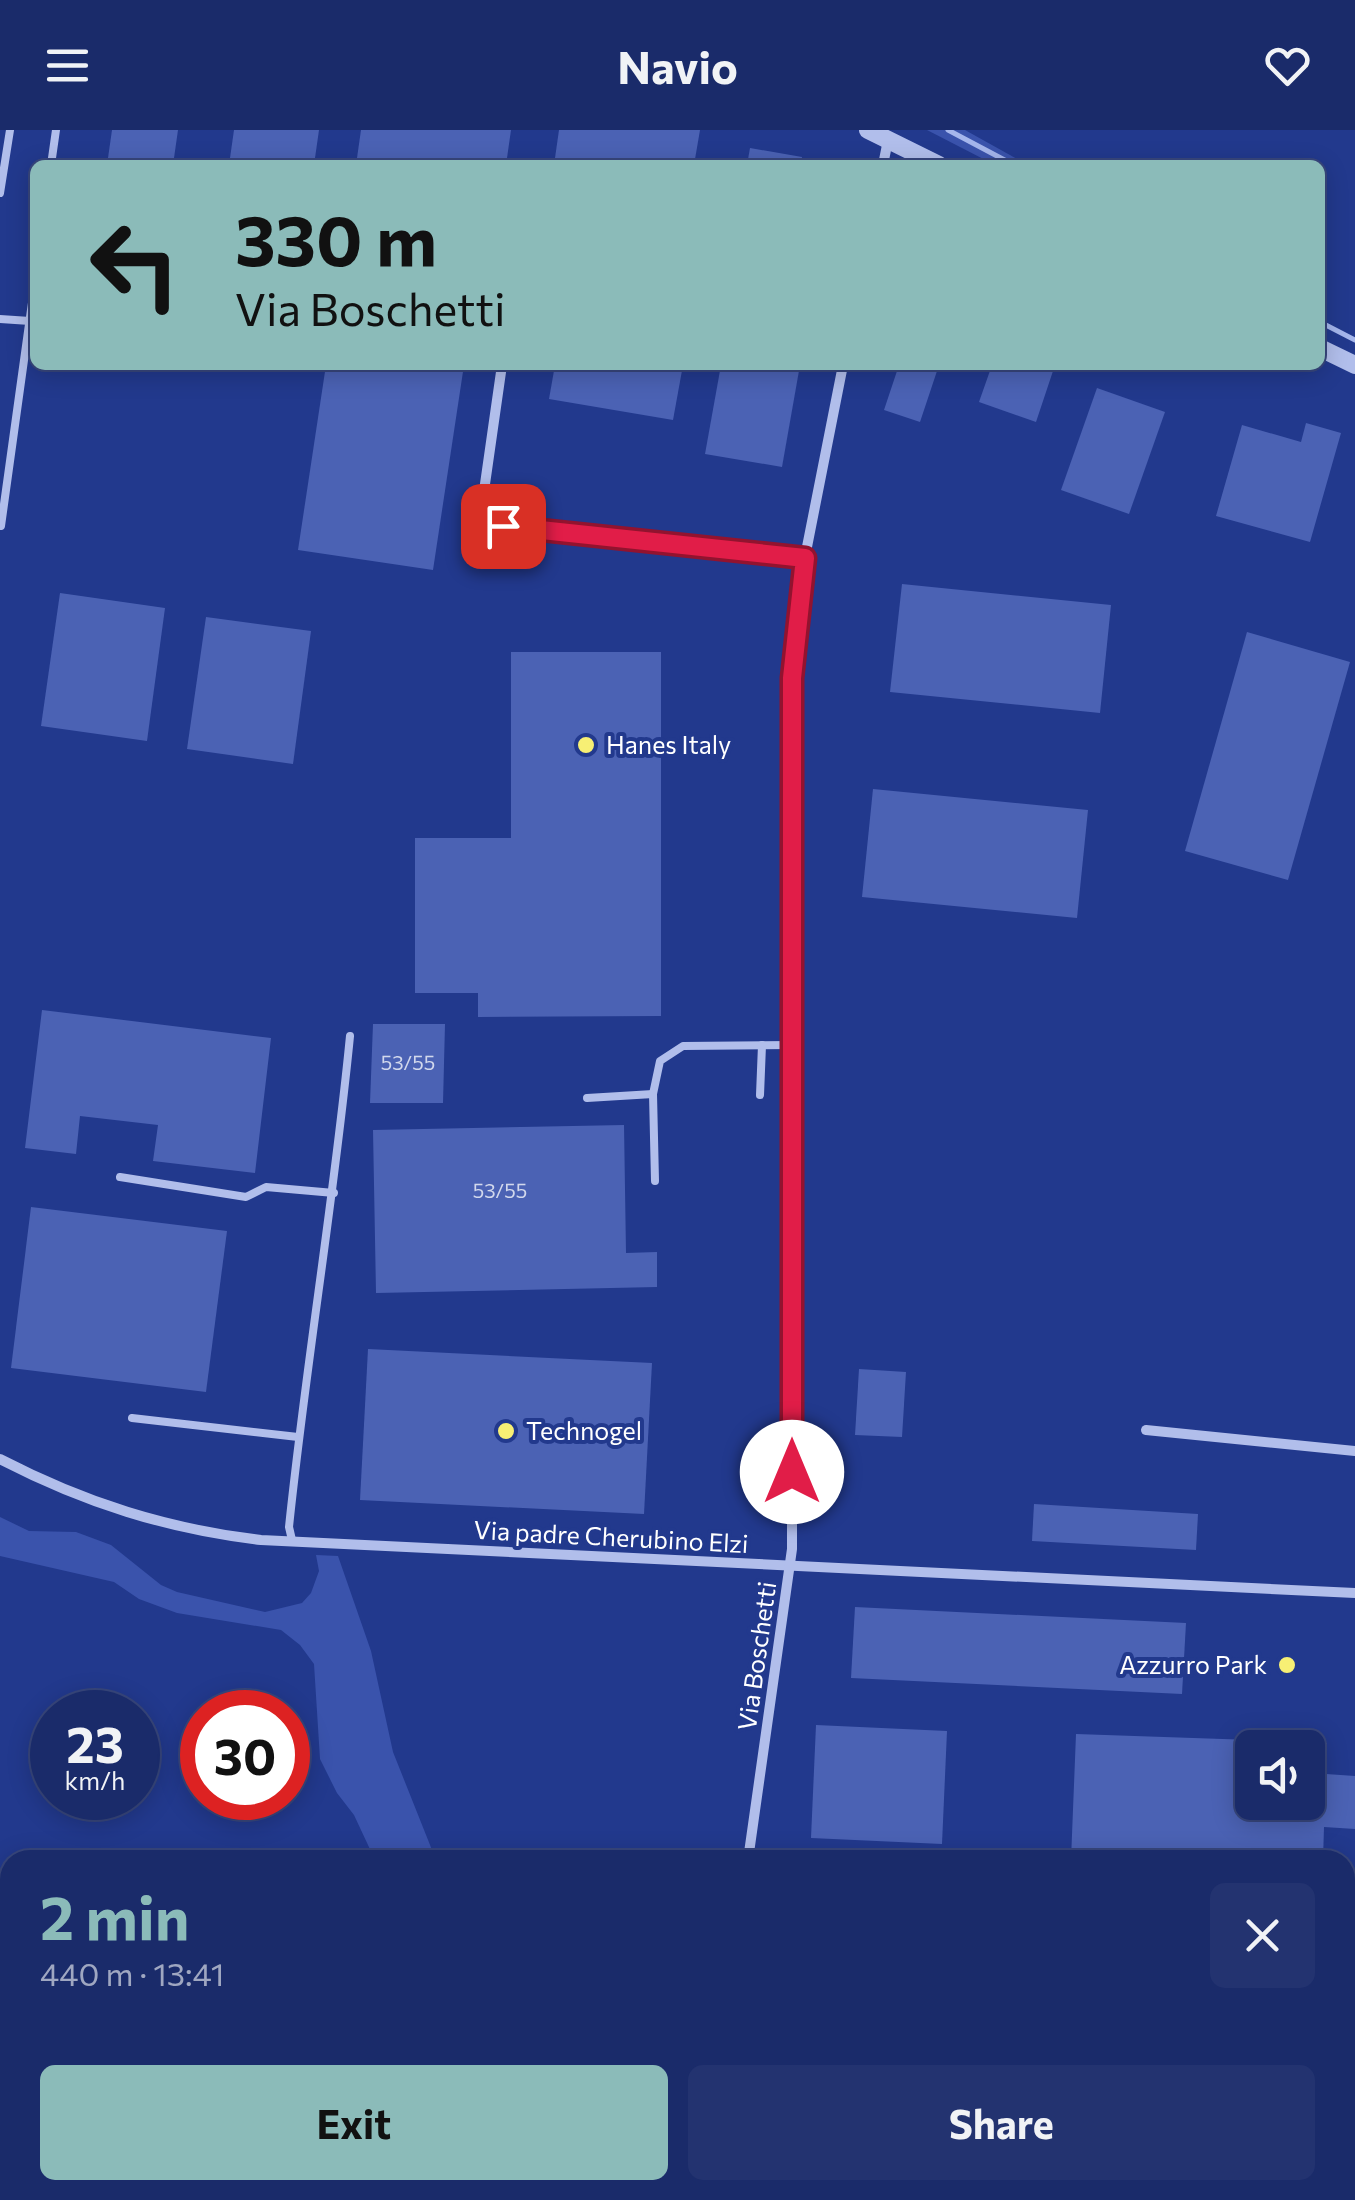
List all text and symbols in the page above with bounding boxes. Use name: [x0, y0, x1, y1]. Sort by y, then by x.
icon: menu: [40, 38, 95, 93]
text: Navio: [617, 38, 738, 93]
icon: heart: [1260, 38, 1315, 93]
text: 330 m: [235, 195, 437, 280]
icon: left: [70, 200, 200, 330]
text: Via Boschetti: [235, 280, 505, 335]
pin: [461, 484, 546, 569]
icon: arrive: [476, 499, 531, 554]
place label: Hanes Italy: [606, 729, 731, 759]
marker: Hanes Italy: [575, 734, 597, 756]
house number: 53/55: [381, 1050, 435, 1074]
house number: 53/55: [473, 1178, 527, 1202]
place label: Technogel: [526, 1415, 642, 1445]
marker: Technogel: [495, 1420, 517, 1442]
position arrow: [740, 1420, 844, 1524]
street label: Via padre Cherubino Elzi: [473, 1514, 749, 1558]
street label: Via Boschetti: [731, 1579, 781, 1732]
place label: Azzurro Park: [1119, 1649, 1267, 1679]
marker: Azzurro Park: [1276, 1654, 1298, 1676]
speed limit sign: 30: [180, 1690, 310, 1820]
text: 23: [66, 1712, 124, 1773]
map controls: [1235, 1730, 1325, 1820]
button: sound: [1235, 1730, 1325, 1820]
text: km/h: [65, 1765, 125, 1795]
text: 2 min: [40, 1879, 189, 1952]
button: close: [1210, 1883, 1315, 1988]
text: 440 m · 13:41: [40, 1953, 225, 1993]
button: Exit: [40, 2065, 668, 2180]
button: Share: [688, 2065, 1315, 2180]

